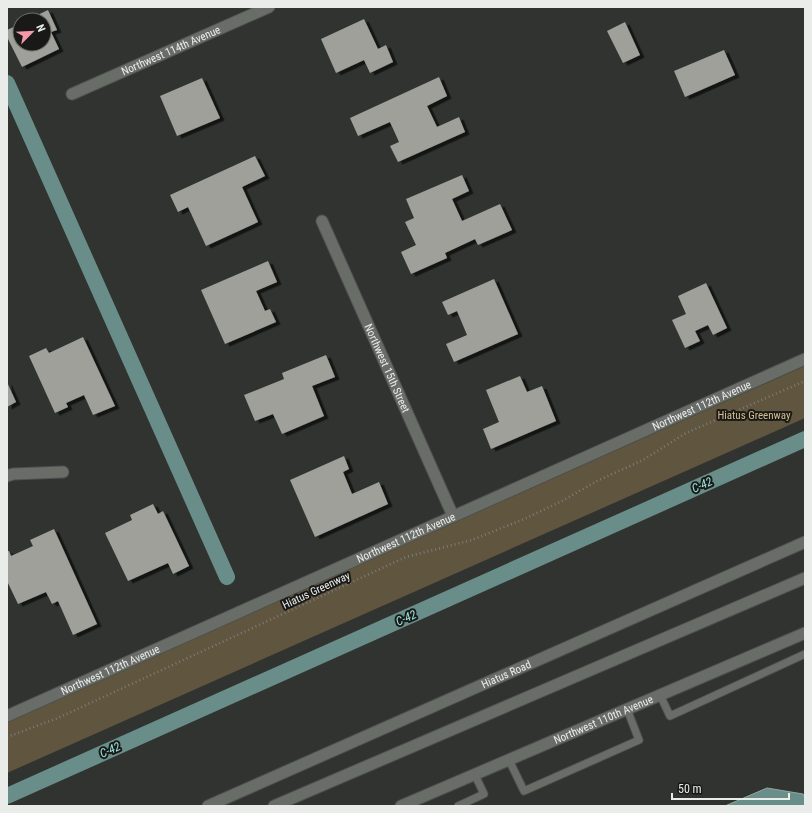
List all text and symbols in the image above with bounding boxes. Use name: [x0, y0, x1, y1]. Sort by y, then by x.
north arrow: [12, 12, 52, 52]
text: N: [33, 22, 48, 34]
street label: Northwest 114th Avenue: [120, 23, 222, 78]
street label: Northwest 15th Street: [362, 322, 412, 415]
street label: Northwest 112th Avenue: [650, 378, 753, 433]
park label: Hiatus Greenway: [717, 409, 791, 422]
water label: C-42: [690, 474, 715, 496]
street label: Northwest 112th Avenue: [355, 510, 458, 566]
street label: Hiatus Greenway: [280, 569, 352, 612]
water label: C-42: [394, 607, 419, 629]
street label: Northwest 112th Avenue: [59, 643, 162, 698]
street label: Hiatus Road: [480, 658, 533, 691]
street label: Northwest 110th Avenue: [552, 693, 655, 747]
water label: C-42: [98, 739, 123, 761]
scale bar: [672, 775, 789, 801]
text: 50 m: [678, 782, 702, 796]

